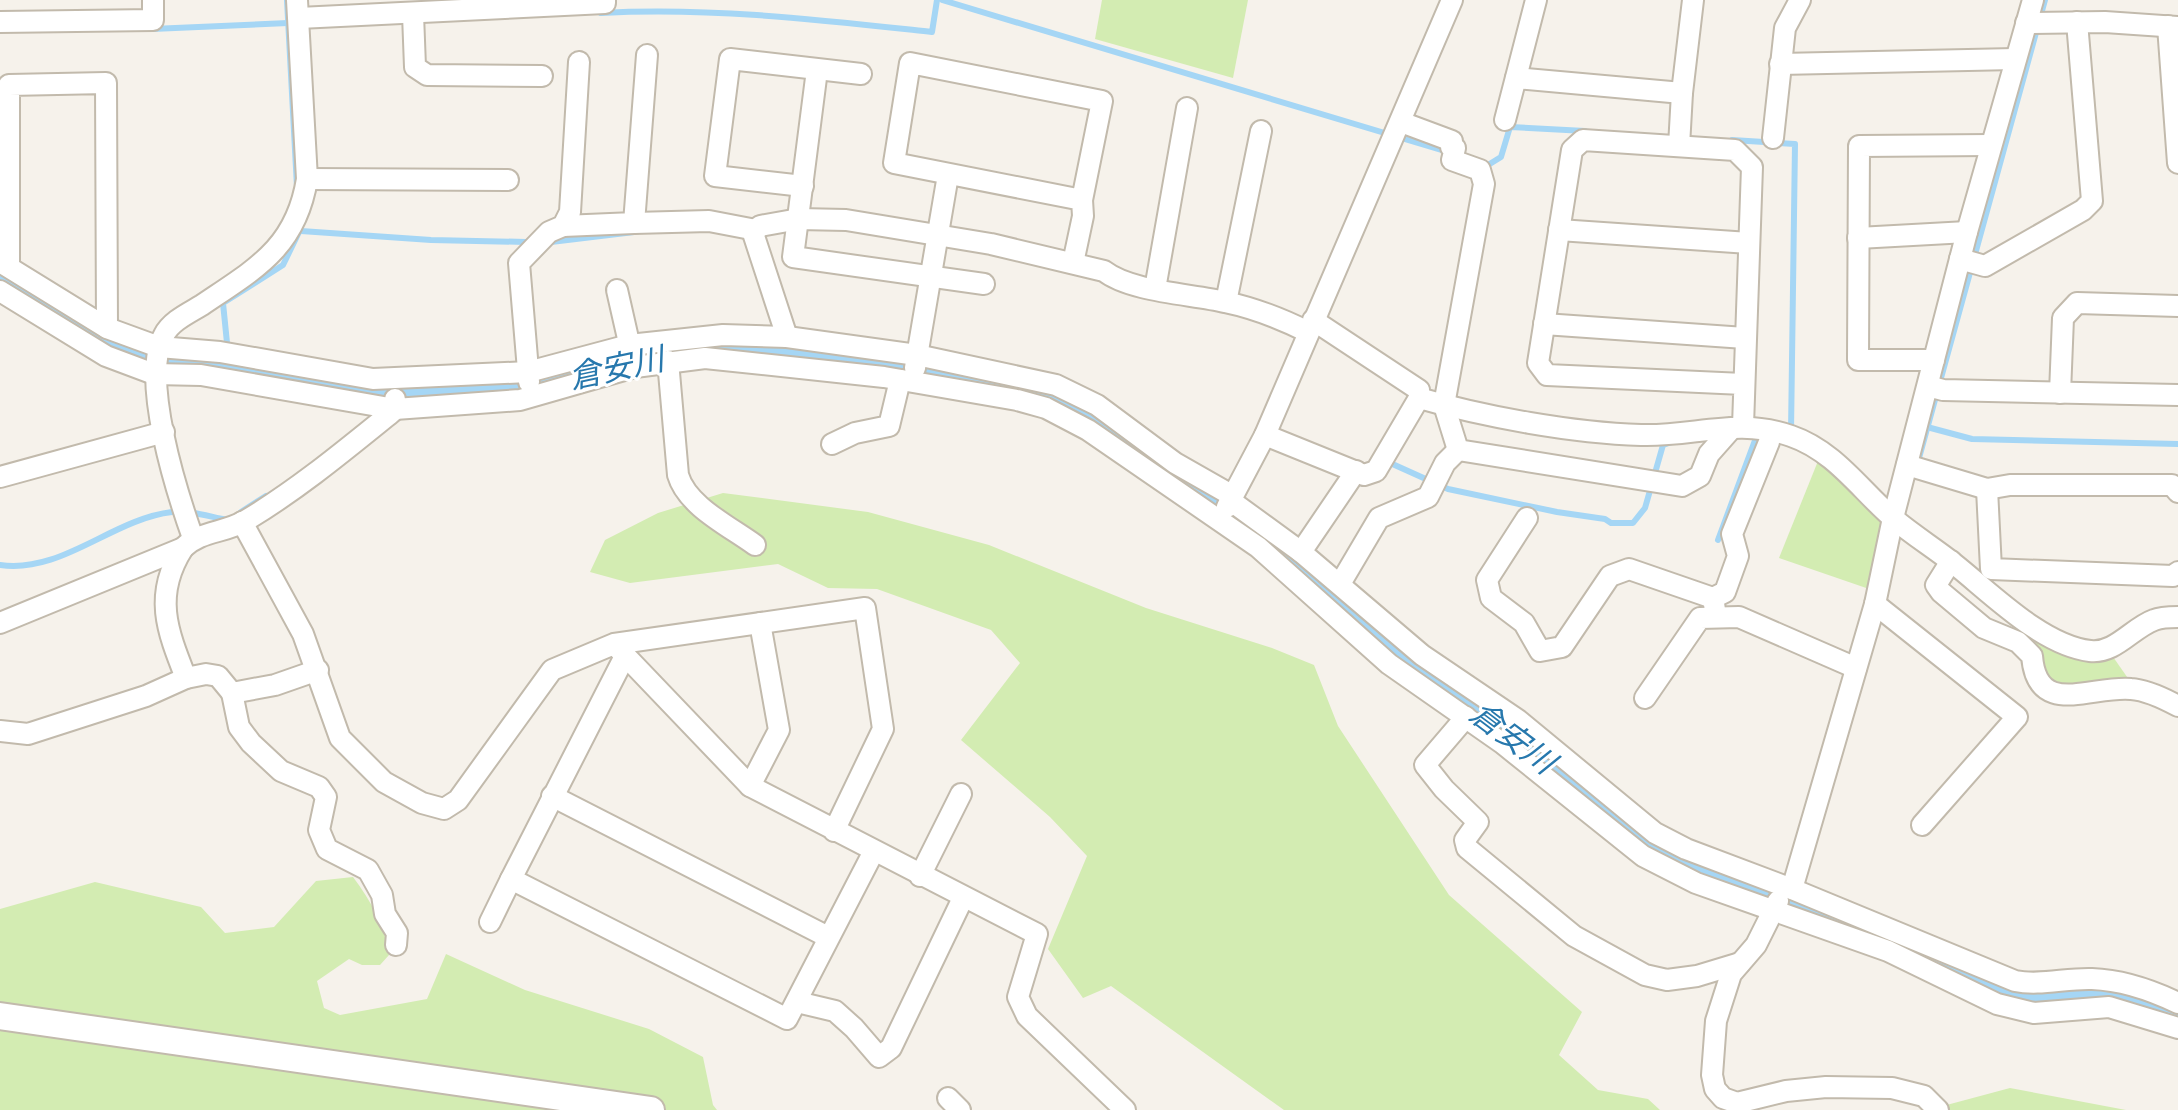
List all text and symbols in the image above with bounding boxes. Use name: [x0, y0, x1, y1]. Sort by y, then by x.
water label: 倉安川: [565, 337, 670, 395]
water label: 倉安川: [1464, 692, 1566, 782]

